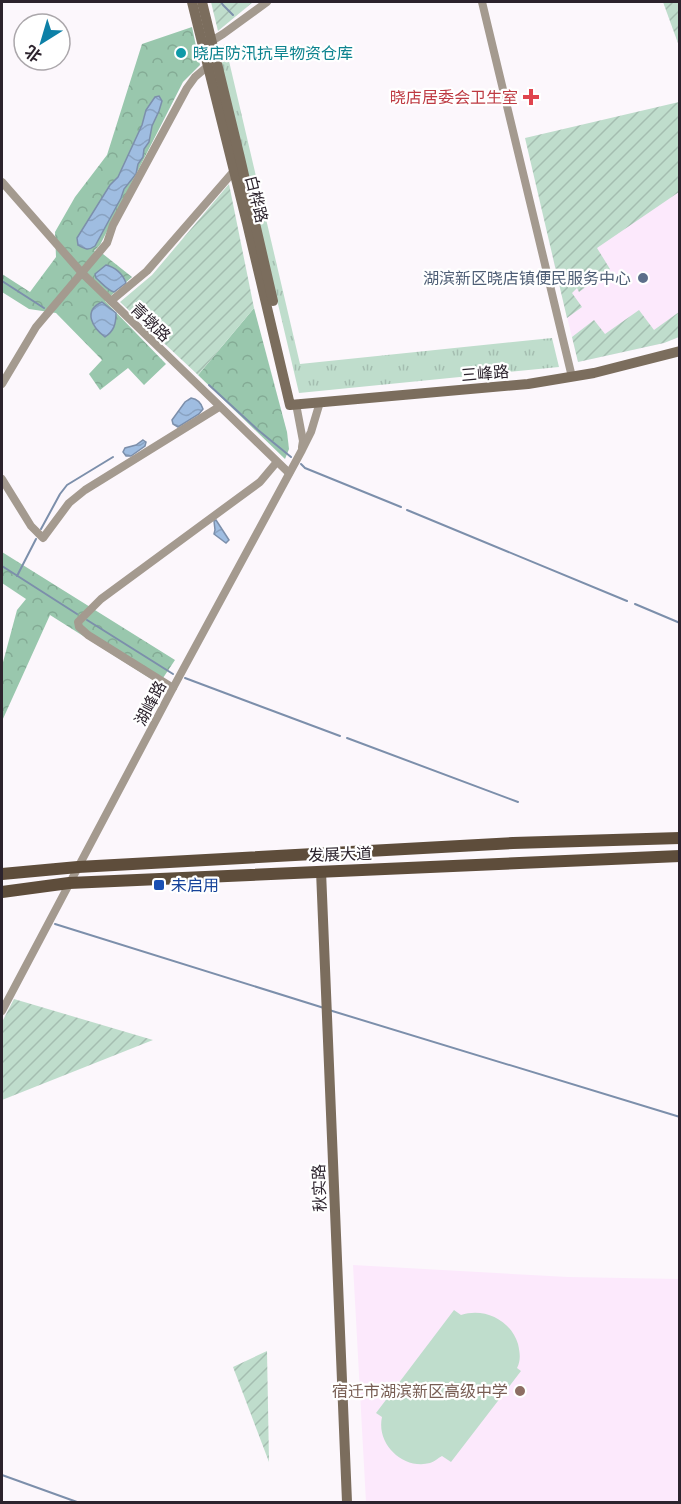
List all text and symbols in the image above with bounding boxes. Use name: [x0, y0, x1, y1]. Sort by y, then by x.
north arrow: [12, 12, 72, 72]
text: 北: [21, 40, 46, 67]
place label: 晓店防汛抗旱物资仓库: [193, 43, 353, 64]
marker: 晓店防汛抗旱物资仓库: [174, 46, 188, 60]
place label: 晓店居委会卫生室: [390, 87, 518, 108]
marker: 晓店居委会卫生室: [522, 88, 540, 106]
street label: 白桦路: [241, 173, 273, 225]
place label: 湖滨新区晓店镇便民服务中心: [423, 268, 631, 289]
marker: 湖滨新区晓店镇便民服务中心: [636, 271, 650, 285]
street label: 青墩路: [126, 298, 175, 347]
street label: 三峰路: [460, 361, 510, 386]
street label: 湖峰路: [130, 677, 171, 729]
street label: 发展大道: [308, 843, 372, 866]
place label: 未启用: [171, 875, 219, 896]
marker: 未启用: [152, 878, 166, 892]
street label: 秋实路: [308, 1164, 331, 1212]
place label: 宿迁市湖滨新区高级中学: [332, 1381, 508, 1402]
marker: 宿迁市湖滨新区高级中学: [513, 1384, 527, 1398]

